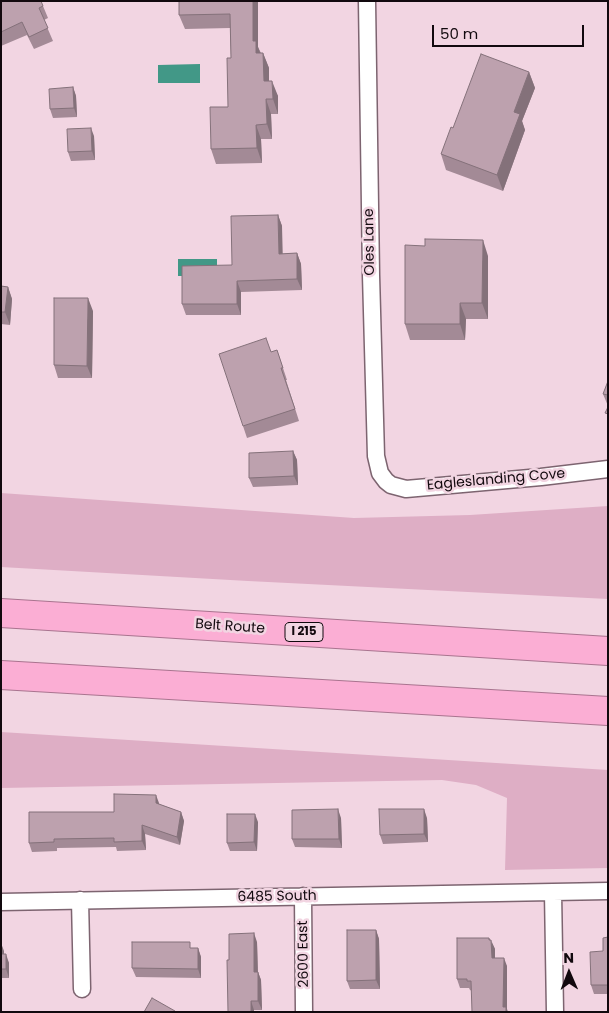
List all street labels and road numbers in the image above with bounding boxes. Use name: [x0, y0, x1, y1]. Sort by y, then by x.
street label: Oles Lane: [361, 208, 379, 276]
street label: Eagleslanding Cove: [426, 466, 566, 494]
street label: Belt Route: [195, 616, 265, 638]
road number: I 215: [285, 622, 323, 642]
street label: 6485 South: [237, 888, 317, 906]
street label: 2600 East: [295, 920, 313, 988]

